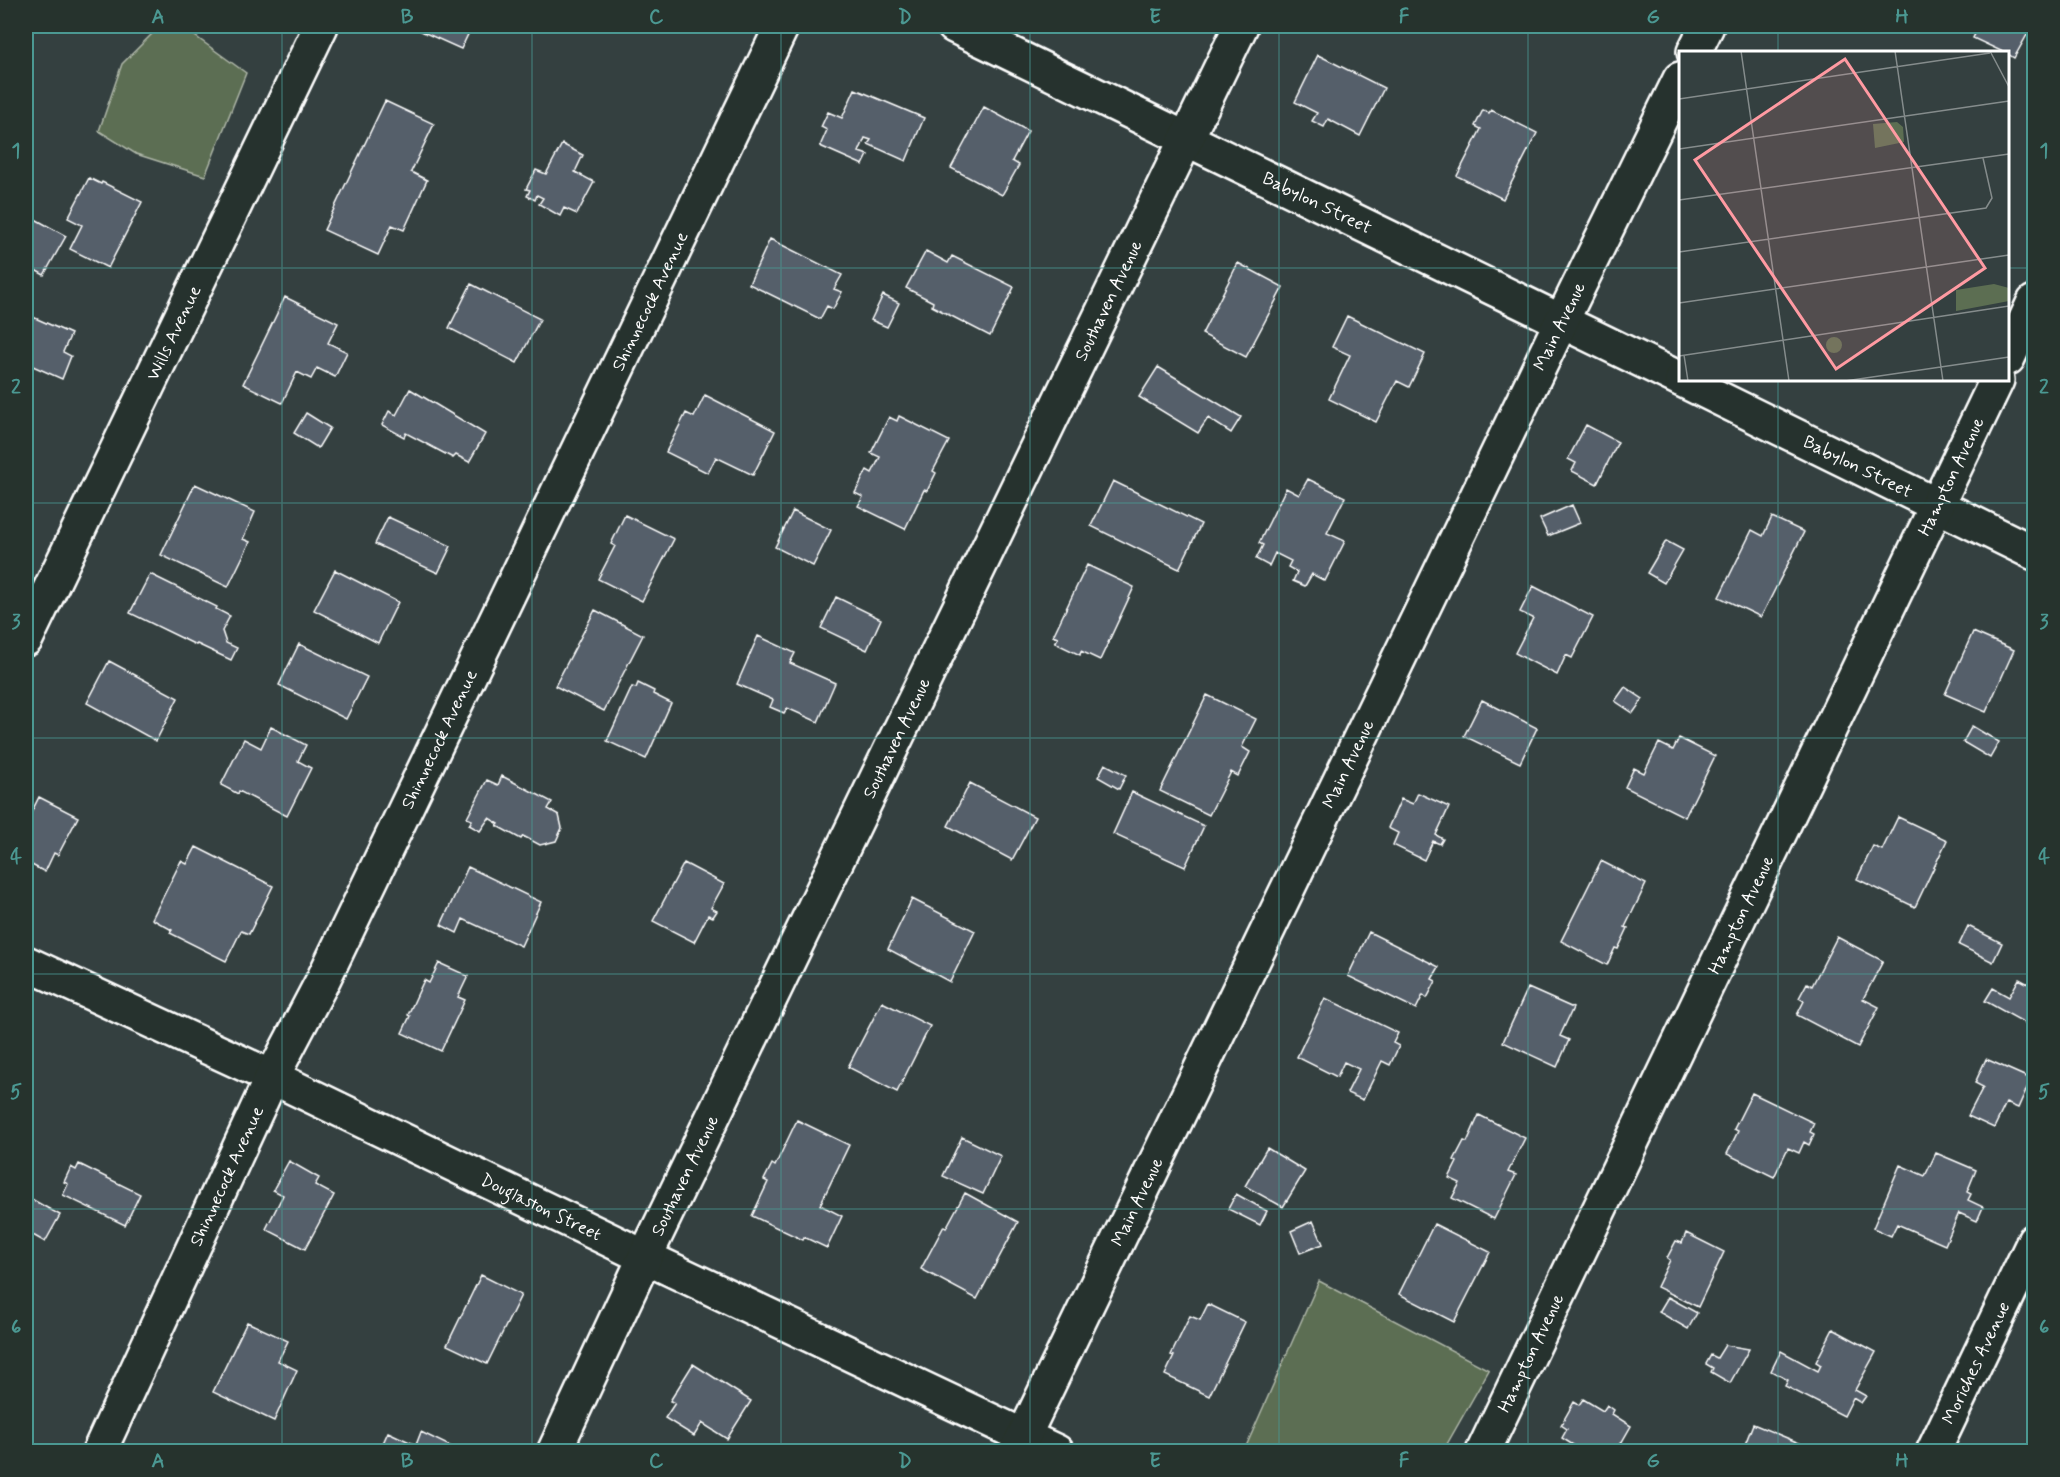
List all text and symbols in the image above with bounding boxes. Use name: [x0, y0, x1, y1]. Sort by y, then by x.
text: A: [151, 4, 165, 31]
text: B: [401, 4, 414, 31]
text: C: [649, 4, 664, 31]
text: D: [898, 4, 912, 31]
text: E: [1149, 4, 1161, 31]
text: F: [1399, 4, 1410, 31]
text: G: [1646, 4, 1660, 31]
text: H: [1895, 4, 1909, 31]
inset map: [1679, 51, 2009, 381]
text: 1: [12, 138, 20, 165]
text: 1: [2040, 138, 2048, 165]
street label: Babylon Street: [1258, 167, 1376, 240]
street label: Shinnecock Avenue: [607, 228, 694, 375]
street label: Southaven Avenue: [1070, 236, 1149, 365]
street label: Main Avenue: [1528, 278, 1592, 375]
street label: Wills Avenue: [141, 281, 208, 385]
text: 2: [11, 374, 21, 401]
text: 2: [2039, 374, 2049, 401]
street label: Hampton Avenue: [1913, 413, 1990, 540]
street label: Babylon Street: [1799, 430, 1916, 504]
text: 3: [11, 609, 21, 636]
text: 3: [2039, 609, 2049, 636]
street label: Shinnecock Avenue: [396, 666, 484, 813]
street label: Southaven Avenue: [858, 674, 937, 803]
street label: Main Avenue: [1317, 716, 1381, 813]
text: 4: [10, 844, 22, 871]
text: 4: [2038, 844, 2050, 871]
street label: Hampton Avenue: [1703, 852, 1780, 979]
text: 5: [10, 1079, 22, 1106]
text: 5: [2038, 1079, 2050, 1106]
street label: Shinnecock Avenue: [184, 1102, 270, 1250]
street label: Southaven Avenue: [646, 1111, 725, 1240]
street label: Main Avenue: [1106, 1153, 1169, 1251]
street label: Douglaston Street: [476, 1168, 605, 1247]
street label: Hampton Avenue: [1493, 1290, 1570, 1417]
street label: Moriches Avenue: [1937, 1298, 2016, 1429]
text: 6: [11, 1314, 21, 1341]
text: 6: [2039, 1314, 2049, 1341]
text: A: [151, 1448, 165, 1475]
text: B: [401, 1448, 414, 1475]
text: C: [649, 1448, 664, 1475]
text: D: [898, 1448, 912, 1475]
text: E: [1149, 1448, 1161, 1475]
text: F: [1399, 1448, 1410, 1475]
text: G: [1646, 1448, 1660, 1475]
text: H: [1895, 1448, 1909, 1475]

